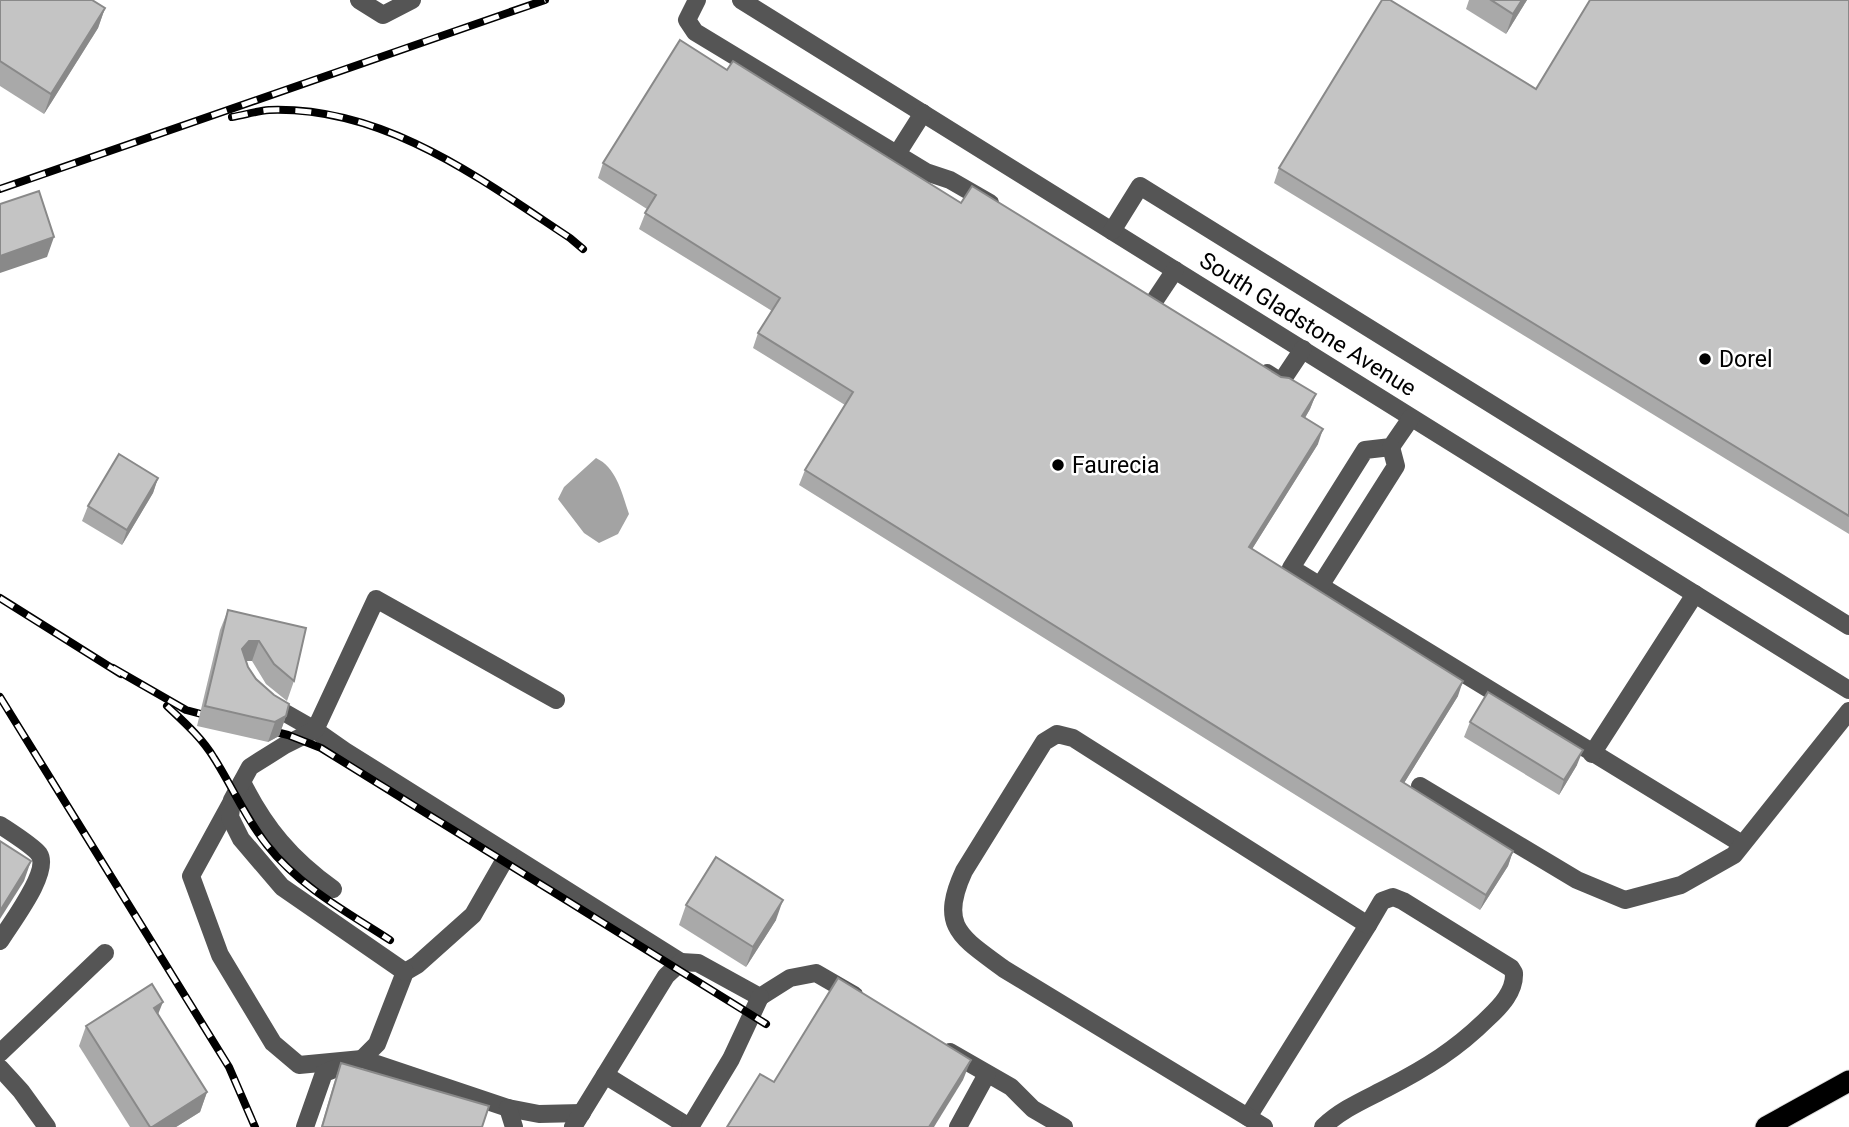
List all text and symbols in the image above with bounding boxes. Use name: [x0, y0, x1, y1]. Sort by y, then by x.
street label: South Gladstone Avenue: [1194, 247, 1421, 402]
place label: Dorel: [1719, 346, 1773, 373]
marker: Dorel: [1697, 351, 1713, 367]
place label: Faurecia: [1072, 452, 1159, 479]
marker: Faurecia: [1050, 457, 1066, 473]

